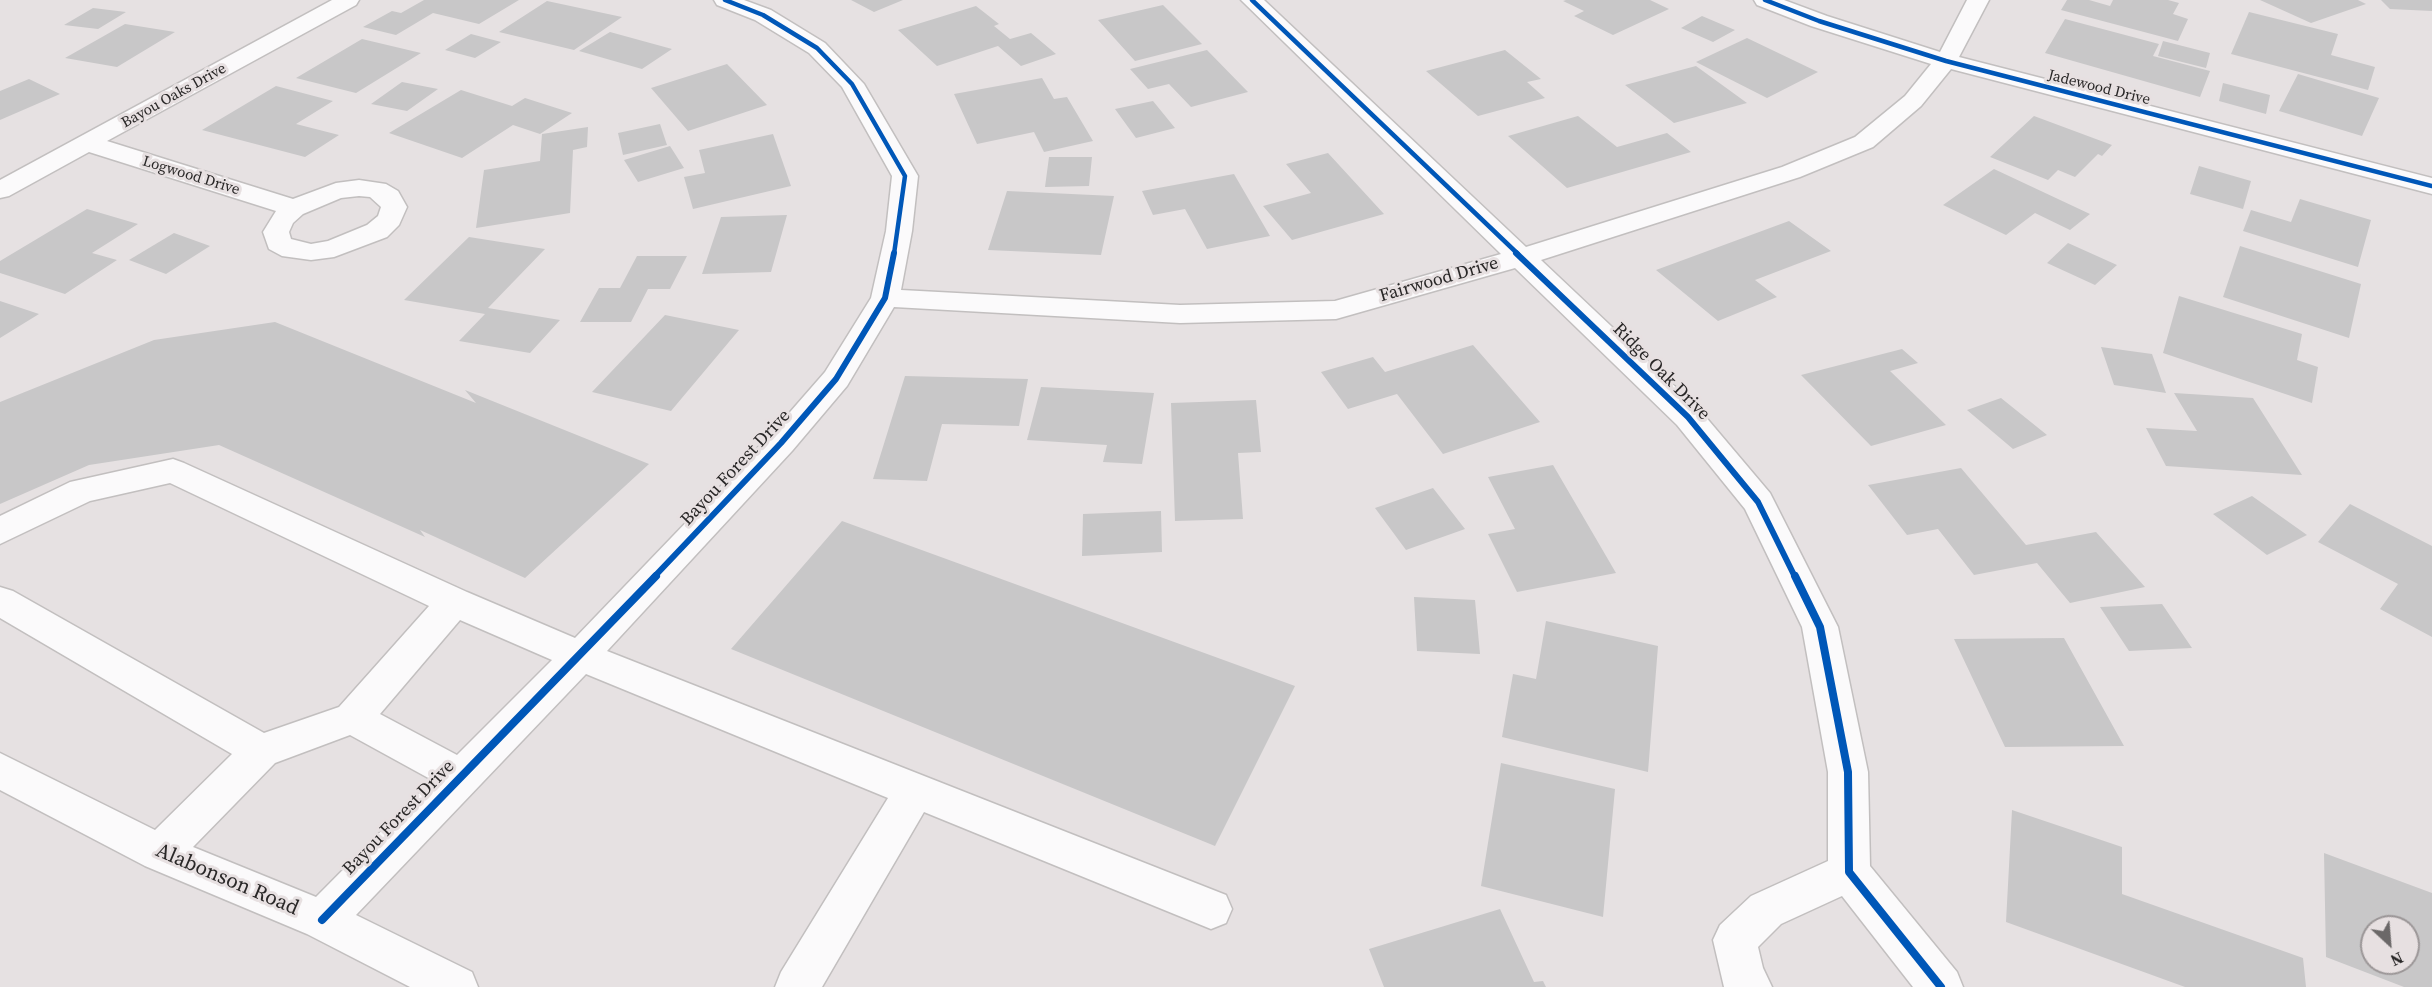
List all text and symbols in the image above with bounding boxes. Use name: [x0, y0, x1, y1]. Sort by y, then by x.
street label: Bayou Oaks Drive: [118, 60, 230, 132]
street label: Jadewood Drive: [2046, 67, 2152, 109]
street label: Logwood Drive: [140, 153, 242, 199]
street label: Fairwood Drive: [1377, 253, 1501, 307]
street label: Ridge Oak Drive: [1608, 319, 1714, 425]
street label: Bayou Forest Drive: [677, 405, 795, 531]
street label: Bayou Forest Drive: [339, 756, 459, 880]
street label: Alabonson Road: [152, 839, 302, 921]
north arrow: [2360, 915, 2420, 975]
text: N: [2387, 947, 2407, 972]

